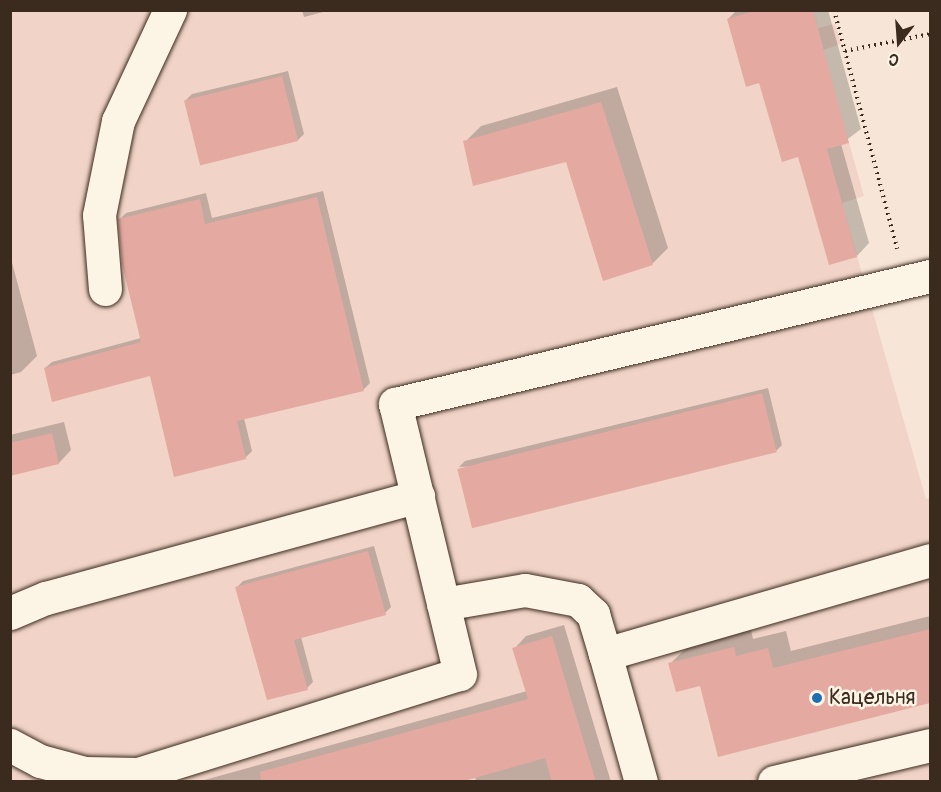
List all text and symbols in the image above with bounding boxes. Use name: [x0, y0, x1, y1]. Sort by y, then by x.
north arrow: [869, 12, 929, 72]
text: С: [886, 48, 901, 70]
place label: Кацельня: [829, 685, 915, 711]
marker: Кацельня: [810, 691, 824, 705]

